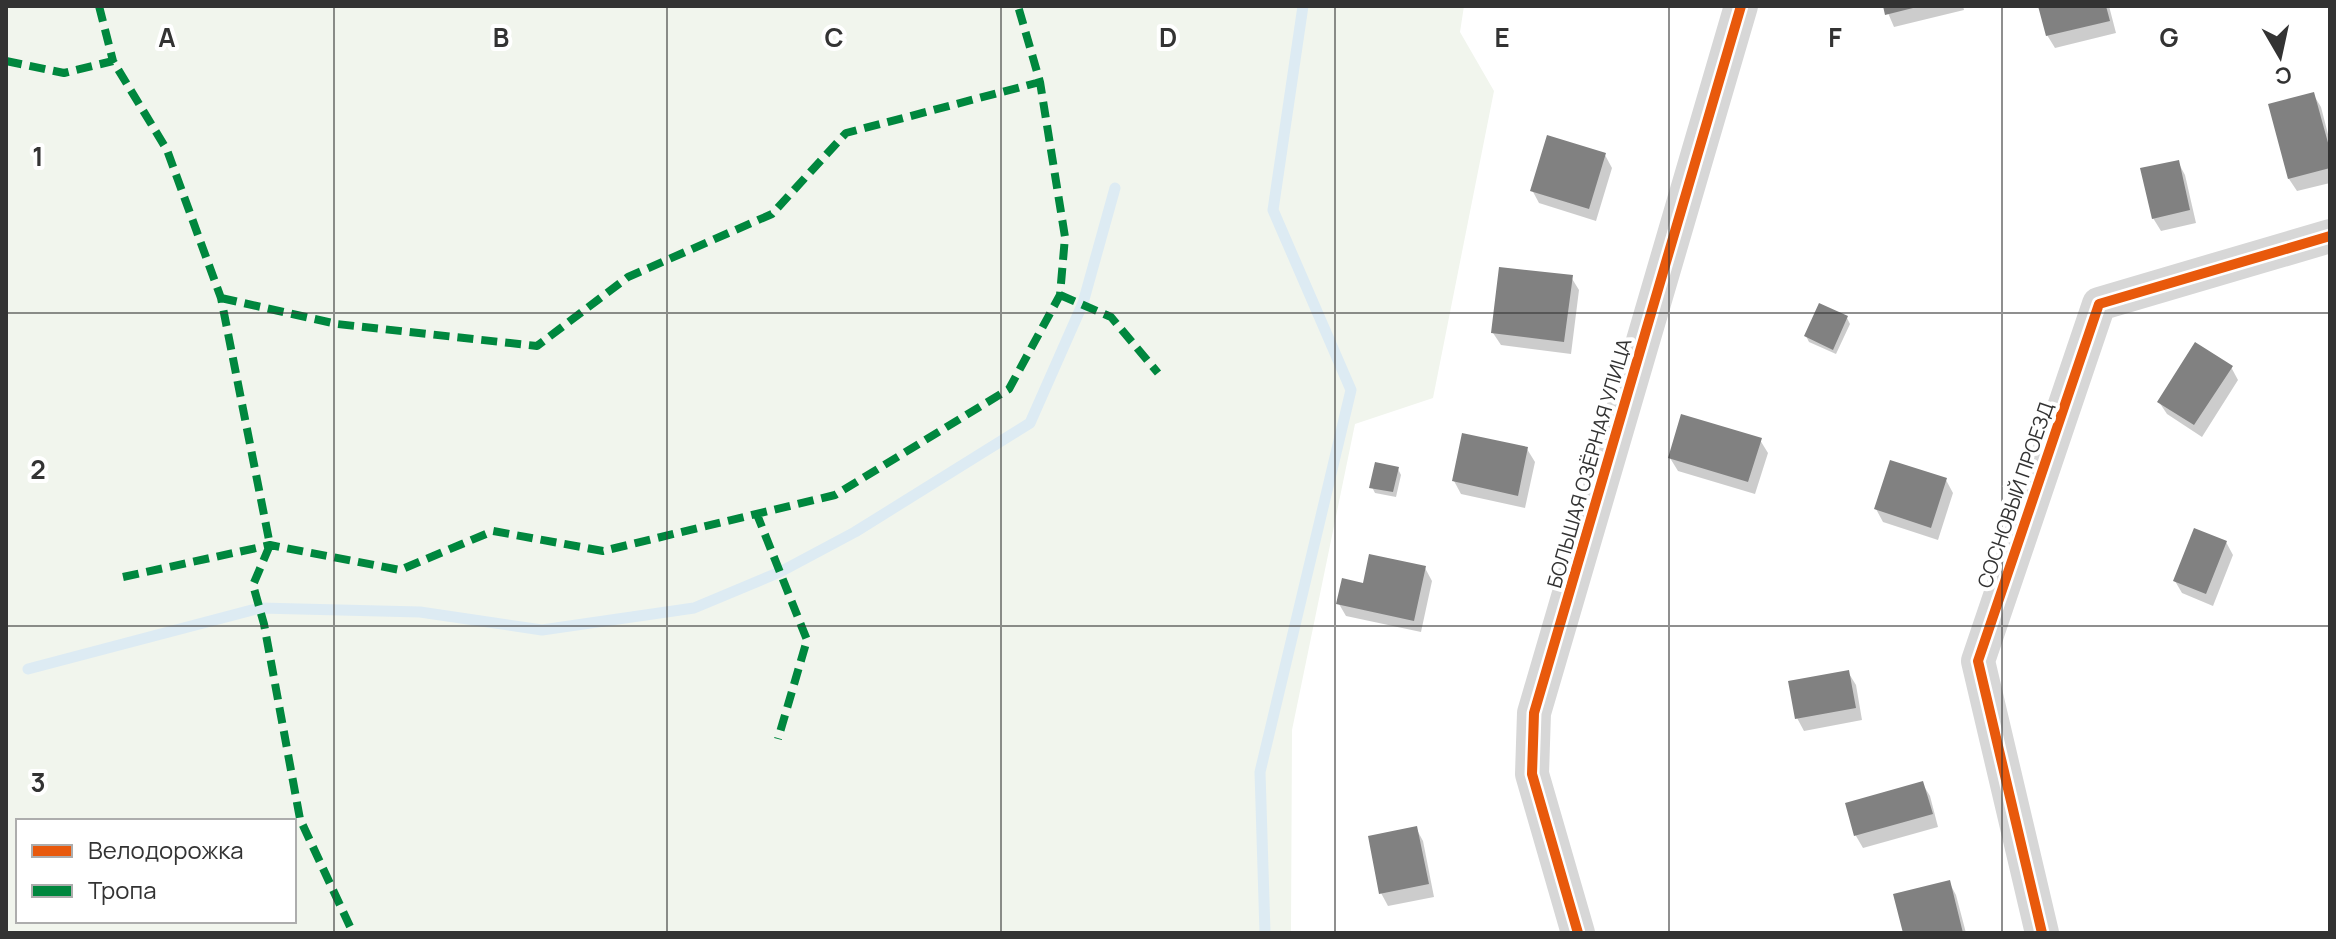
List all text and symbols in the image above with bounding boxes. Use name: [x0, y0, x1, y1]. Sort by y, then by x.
north arrow: [2240, 16, 2320, 96]
text: A: [158, 19, 176, 55]
text: B: [493, 19, 509, 55]
text: C: [824, 19, 844, 55]
text: D: [1159, 19, 1177, 55]
text: E: [1494, 19, 1510, 55]
text: F: [1828, 19, 1842, 55]
text: G: [2159, 19, 2179, 55]
text: С: [2273, 60, 2294, 92]
text: 1: [32, 138, 44, 174]
street label: БОЛЬШАЯ ОЗЁРНАЯ УЛИЦА: [1540, 335, 1638, 591]
street label: СОСНОВЫЙ ПРОЕЗД: [1971, 399, 2059, 591]
text: 2: [30, 451, 46, 487]
text: 3: [30, 764, 46, 800]
legend: [16, 819, 296, 923]
text: Велодорожка: [88, 833, 243, 866]
text: Тропа: [88, 873, 157, 906]

